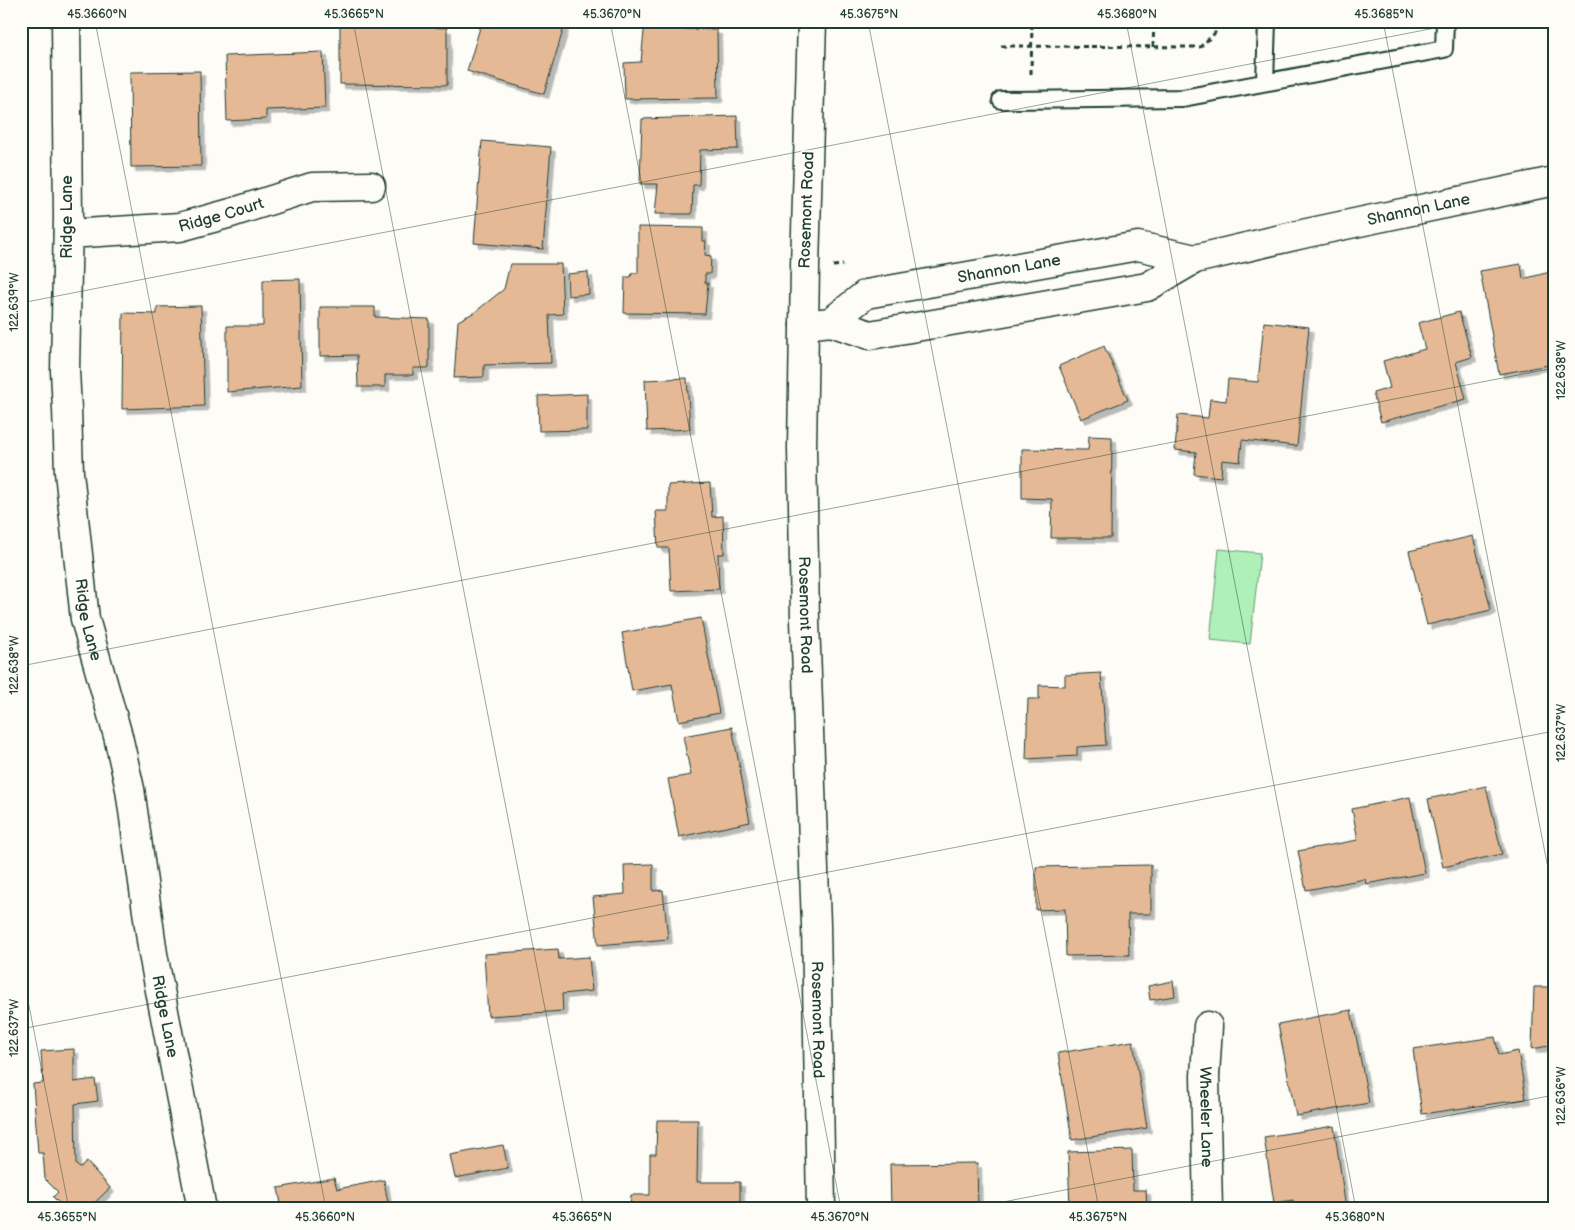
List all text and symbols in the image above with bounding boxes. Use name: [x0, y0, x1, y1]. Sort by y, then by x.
text: 45.3660°N: [67, 7, 127, 22]
text: 45.3665°N: [324, 7, 384, 22]
text: 45.3670°N: [583, 7, 641, 22]
text: 45.3675°N: [840, 7, 898, 22]
text: 45.3680°N: [1097, 7, 1157, 22]
text: 45.3685°N: [1354, 7, 1414, 22]
street label: Rosemont Road: [795, 151, 819, 269]
street label: Ridge Lane: [58, 175, 77, 259]
street label: Shannon Lane: [1366, 189, 1472, 230]
street label: Ridge Court: [177, 194, 266, 236]
street label: Shannon Lane: [956, 250, 1063, 287]
text: 122.639°W: [7, 272, 22, 332]
text: 122.638°W: [1554, 340, 1569, 400]
street label: Rosemont Road: [794, 556, 816, 674]
street label: Ridge Lane: [71, 577, 106, 663]
text: 122.638°W: [7, 635, 22, 695]
text: 122.637°W: [1554, 704, 1569, 762]
street label: Rosemont Road: [807, 961, 828, 1078]
street label: Ridge Lane: [148, 973, 182, 1060]
text: 122.637°W: [7, 999, 22, 1057]
street label: Wheeler Lane: [1195, 1066, 1217, 1168]
text: 122.636°W: [1554, 1066, 1569, 1126]
text: 45.3655°N: [37, 1210, 97, 1225]
text: 45.3660°N: [295, 1210, 355, 1225]
text: 45.3665°N: [552, 1210, 612, 1225]
text: 45.3670°N: [811, 1210, 869, 1225]
text: 45.3675°N: [1069, 1210, 1127, 1225]
text: 45.3680°N: [1325, 1210, 1385, 1225]

